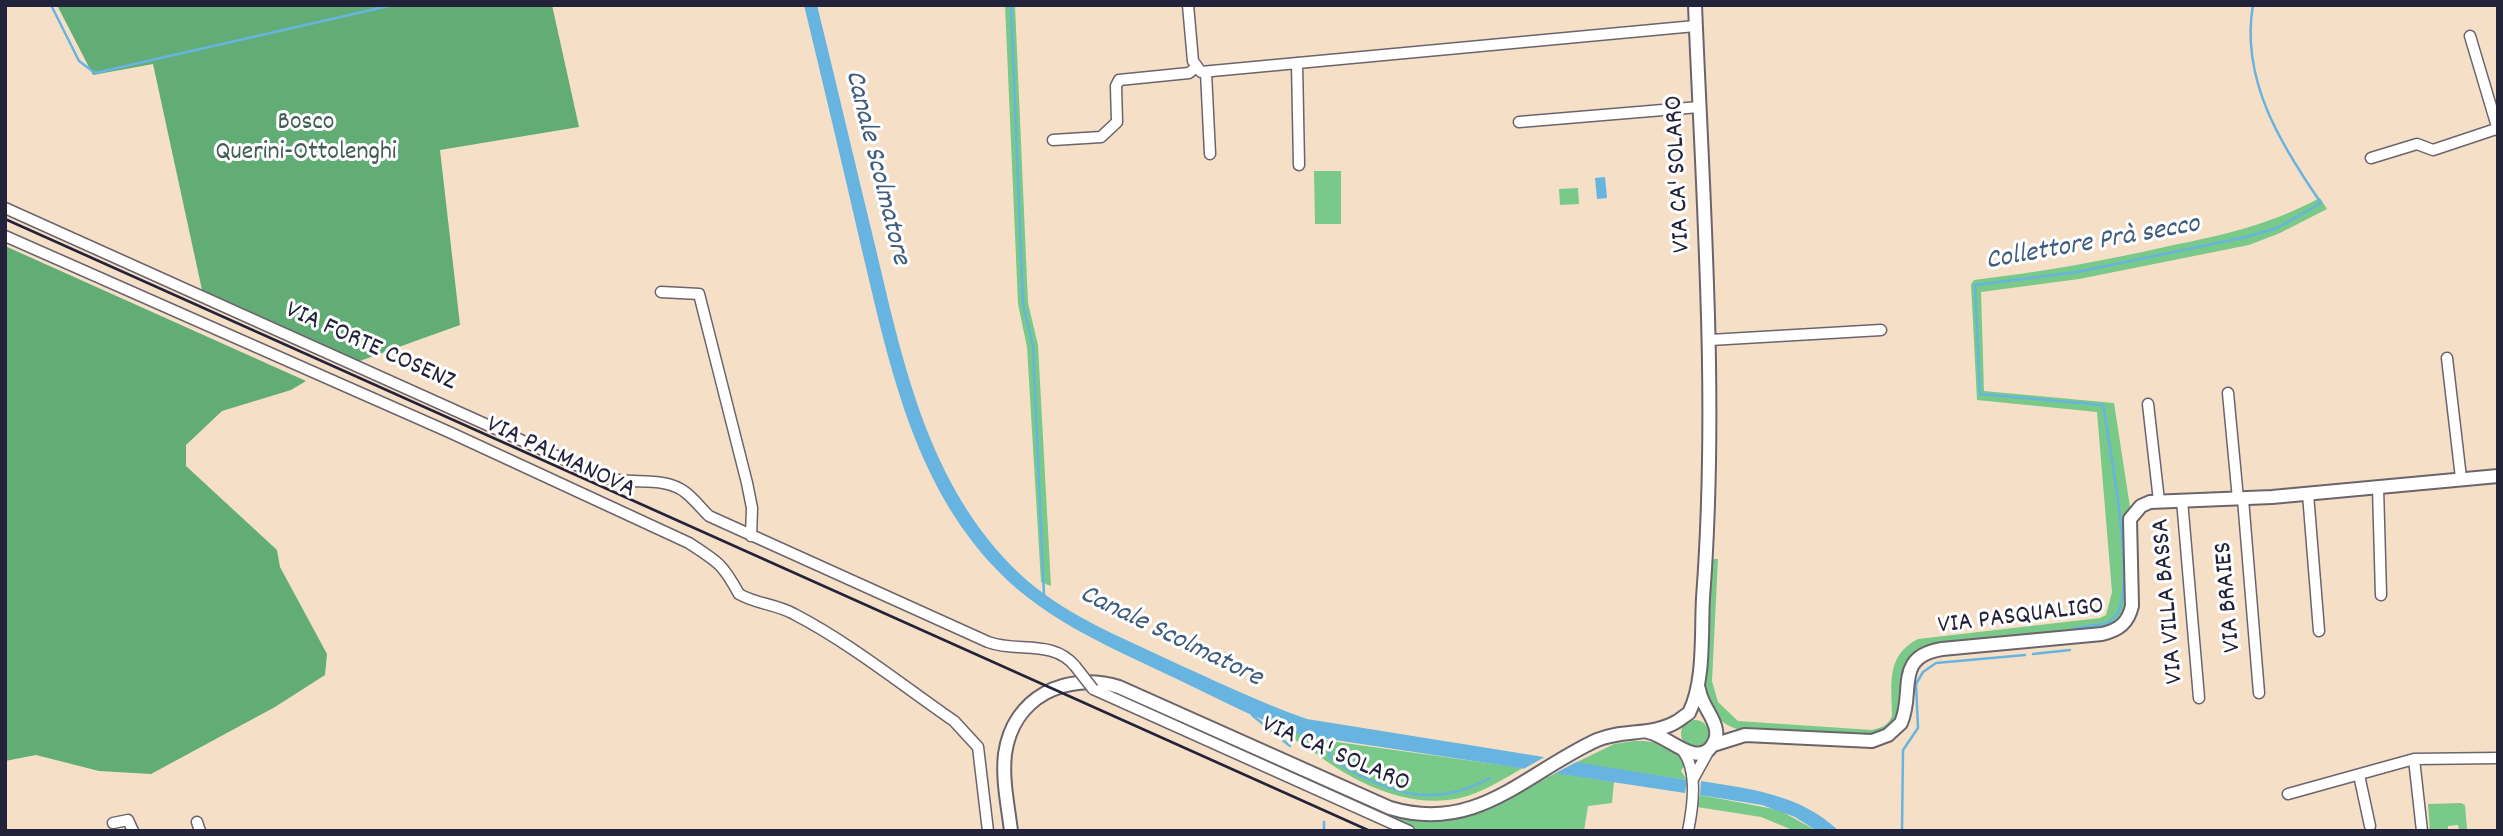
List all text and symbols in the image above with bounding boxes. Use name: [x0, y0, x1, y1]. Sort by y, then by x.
water label: Canale Scolmatore: [835, 67, 915, 269]
street label: VIA CA' SOLARO: [1660, 94, 1700, 254]
park label: Bosco Querini-Ottolenghi: [215, 108, 397, 170]
water label: Collettore Prà secco: [1983, 210, 2203, 280]
street label: VIA FORTE COSENZ: [280, 296, 460, 400]
street label: VIA PALMANOVA: [480, 411, 640, 507]
street label: VIA VILLA BASSA: [2147, 517, 2193, 685]
street label: VIA BRAIES: [2210, 540, 2250, 654]
water label: Canale Scolmatore: [1073, 579, 1267, 697]
street label: VIA PASQUALIGO: [1936, 592, 2106, 644]
street label: VIA CA' SOLARO: [1256, 711, 1414, 801]

